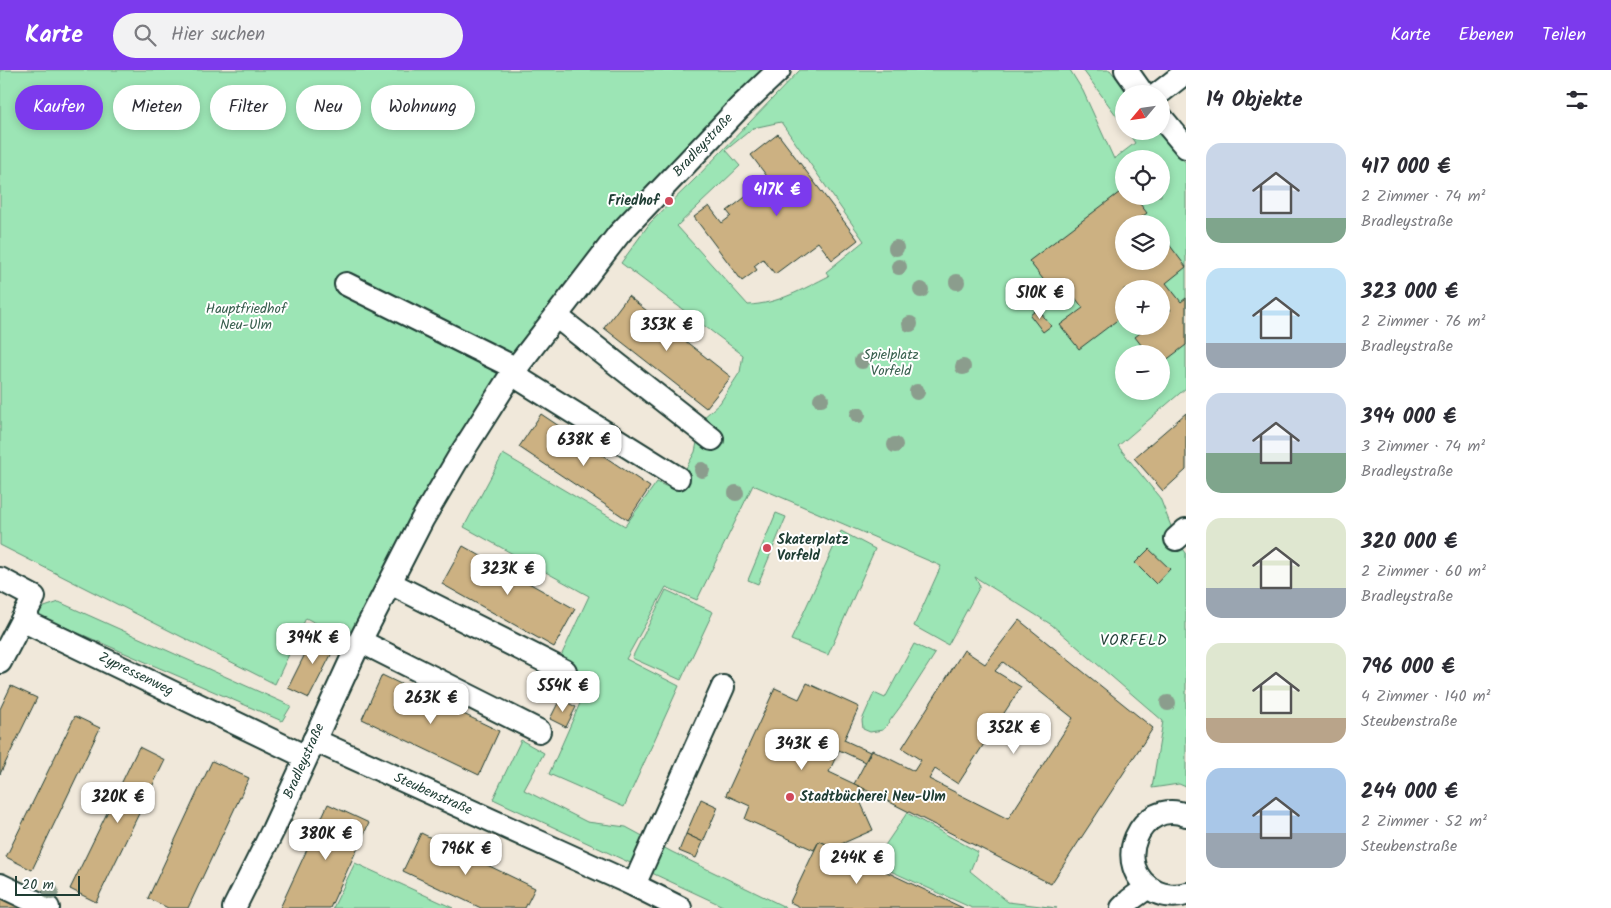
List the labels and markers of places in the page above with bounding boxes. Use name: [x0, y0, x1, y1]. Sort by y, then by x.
pin: 417K €: [736, 174, 818, 217]
place label: Friedhof: [608, 190, 661, 212]
marker: Friedhof: [663, 195, 675, 207]
pin: 510K €: [999, 278, 1081, 320]
pin: 353K €: [626, 310, 708, 352]
pin: 638K €: [543, 424, 625, 467]
place label: Skaterplatz Vorfeld: [777, 529, 849, 567]
marker: Skaterplatz Vorfeld: [761, 542, 773, 554]
pin: 323K €: [467, 554, 549, 596]
pin: 394K €: [272, 622, 354, 665]
pin: 554K €: [522, 670, 604, 713]
pin: 263K €: [390, 682, 472, 725]
pin: 352K €: [973, 712, 1055, 755]
pin: 343K €: [761, 728, 843, 771]
pin: 320K €: [77, 782, 159, 824]
place label: Stadtbücherei Neu-Ulm: [800, 786, 946, 808]
marker: Stadtbücherei Neu-Ulm: [784, 791, 796, 803]
pin: 380K €: [285, 818, 367, 861]
pin: 796K €: [425, 834, 507, 876]
pin: 244K €: [816, 842, 898, 885]

